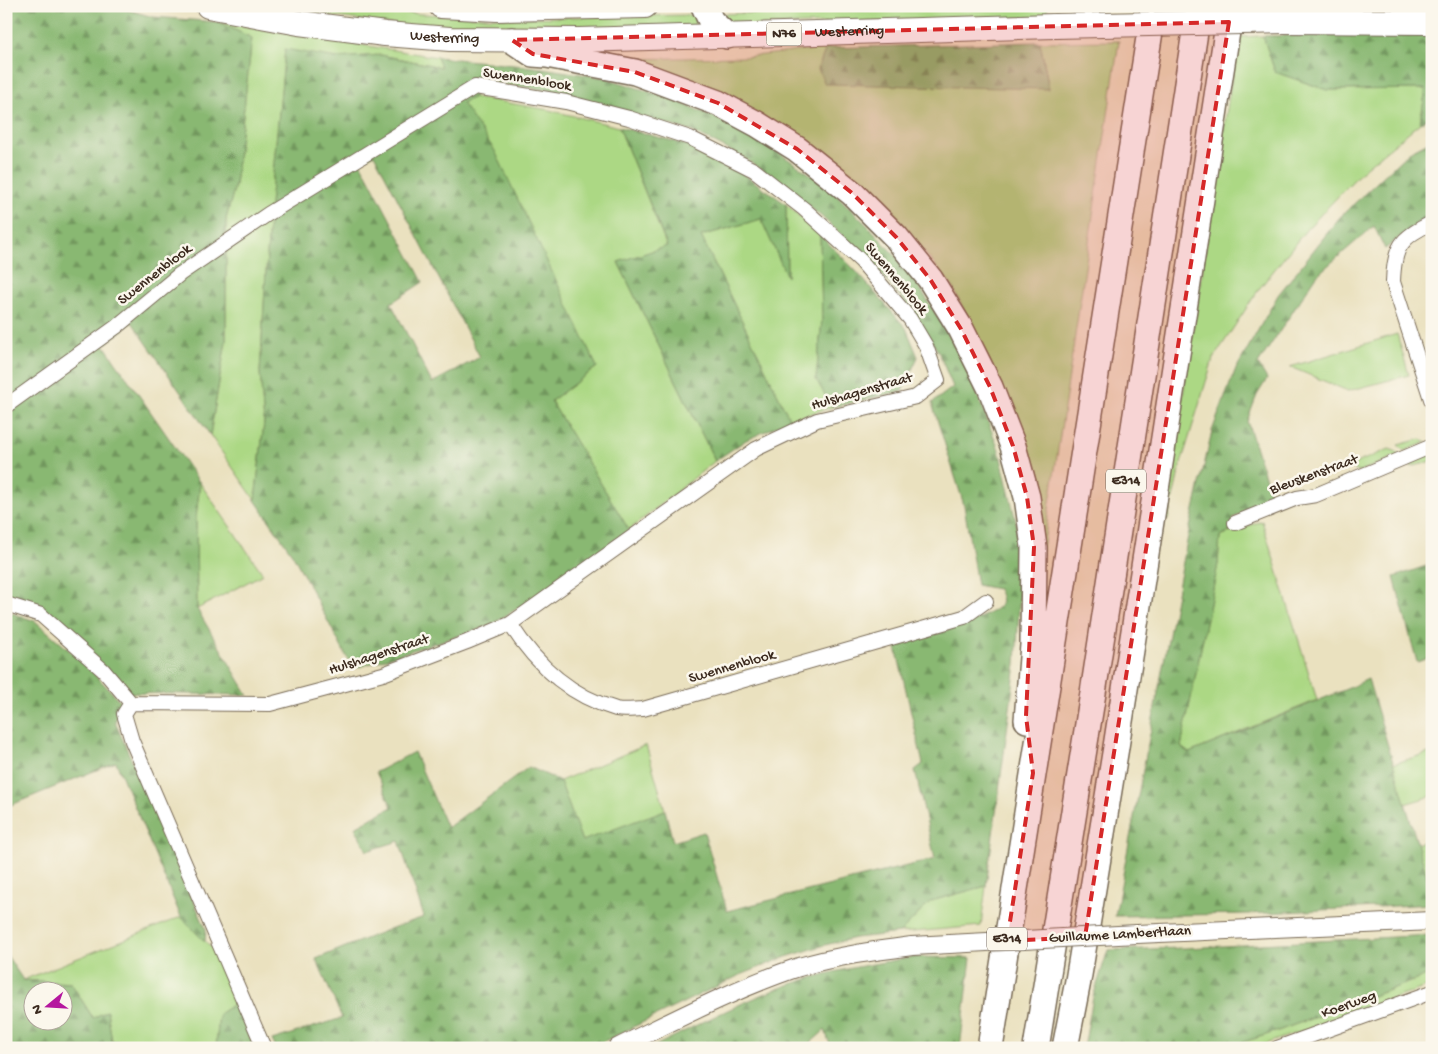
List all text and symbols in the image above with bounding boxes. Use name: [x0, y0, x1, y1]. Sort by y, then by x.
road number: N76: [766, 22, 802, 46]
street label: Westerring: [814, 22, 884, 42]
street label: Westerring: [409, 27, 479, 48]
street label: Swennenblook: [482, 64, 574, 96]
street label: Swennenblook: [861, 239, 932, 320]
street label: Swennenblook: [114, 240, 197, 309]
street label: Hulshagenstraat: [810, 369, 916, 415]
street label: Bleuskenstraat: [1266, 450, 1362, 500]
road number: E314: [1106, 470, 1146, 492]
street label: Hulshagenstraat: [327, 630, 433, 680]
street label: Swennenblook: [687, 646, 778, 688]
street label: Guillaume Lambertlaan: [1048, 922, 1192, 948]
road number: E314: [987, 928, 1027, 951]
north arrow: [22, 982, 72, 1032]
street label: Koerweg: [1319, 987, 1379, 1023]
text: N: [29, 1002, 48, 1016]

